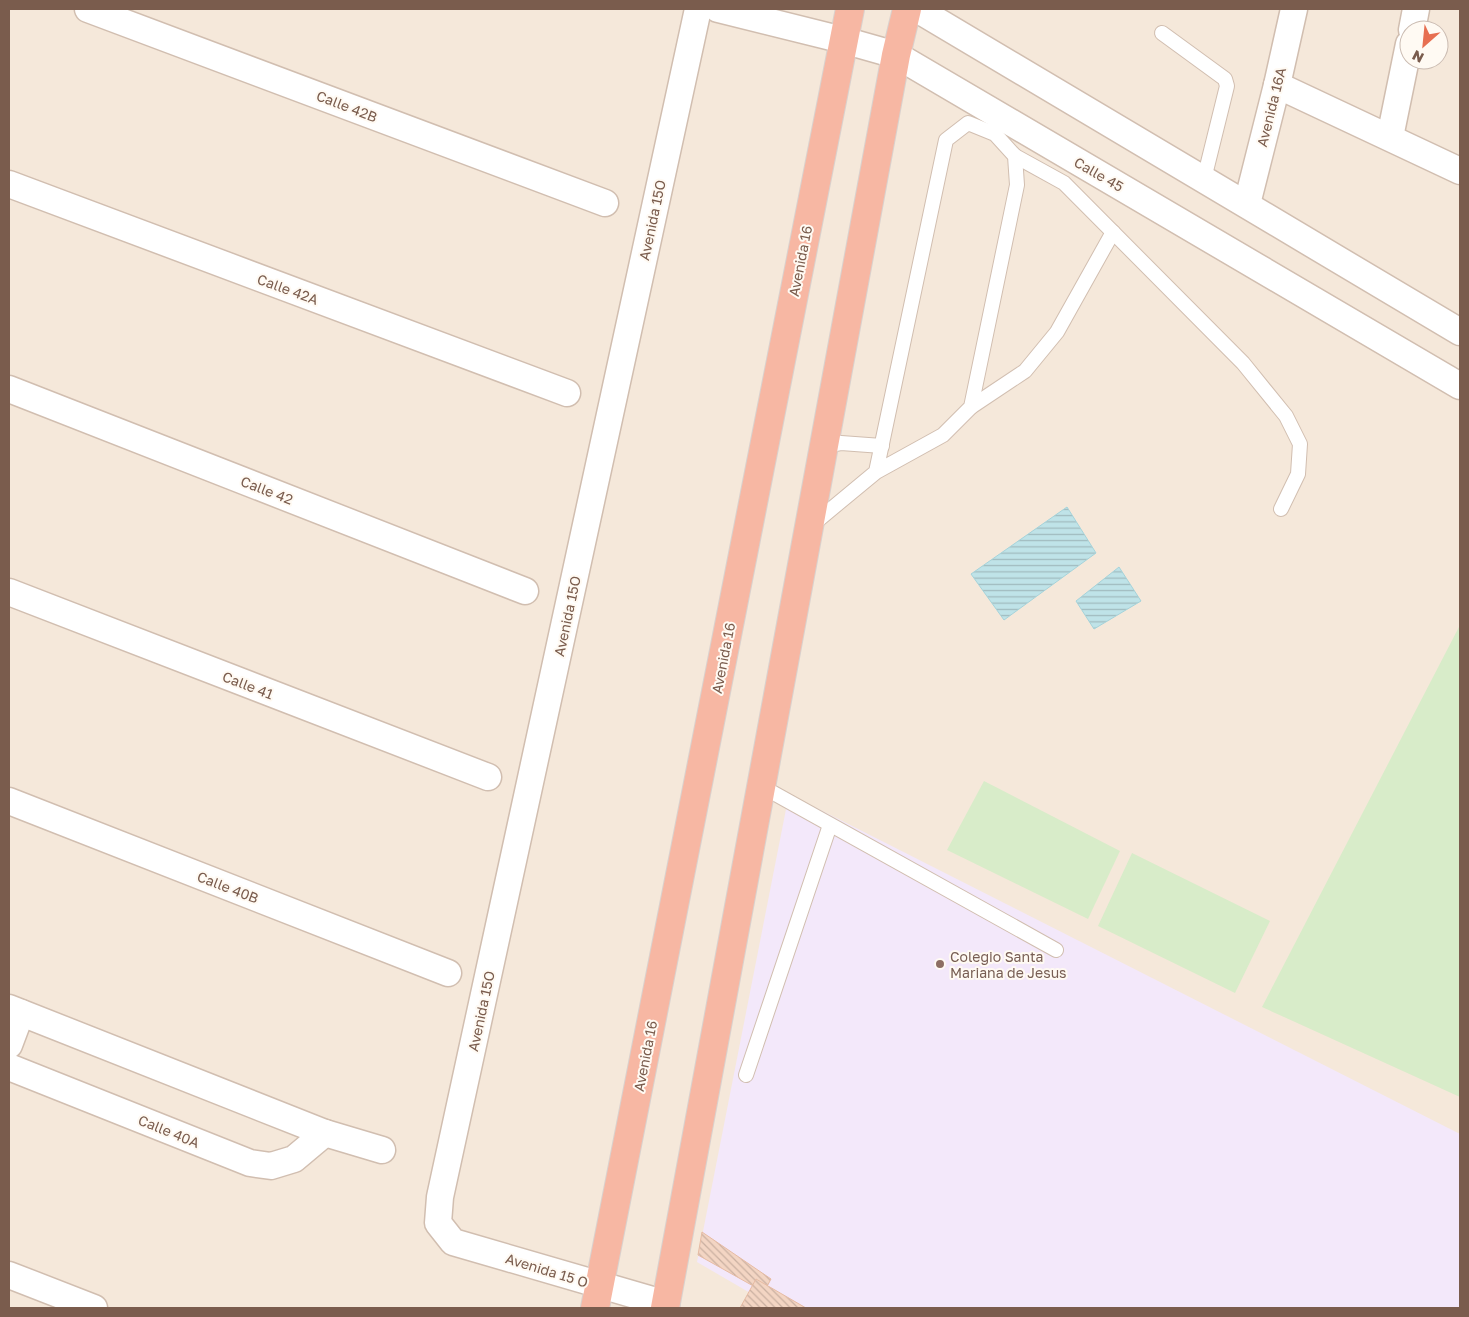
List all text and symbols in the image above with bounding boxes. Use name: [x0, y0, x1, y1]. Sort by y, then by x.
north arrow: [1399, 20, 1449, 70]
text: N: [1409, 47, 1426, 67]
street label: Avenida 16A: [1253, 65, 1289, 148]
street label: Calle 42B: [314, 87, 380, 125]
street label: Calle 45: [1071, 153, 1127, 195]
street label: Avenida 15O: [635, 178, 669, 262]
street label: Avenida 16: [785, 224, 815, 298]
street label: Calle 42A: [255, 270, 322, 308]
street label: Calle 42: [238, 472, 296, 508]
street label: Avenida 15O: [550, 574, 584, 658]
street label: Avenida 16: [708, 621, 738, 695]
street label: Calle 41: [220, 668, 276, 703]
street label: Calle 40B: [195, 868, 261, 906]
place label: Colegio Santa Mariana de Jesus: [950, 948, 1067, 981]
marker: Colegio Santa Mariana de Jesus: [934, 958, 946, 970]
street label: Avenida 15O: [464, 969, 498, 1053]
street label: Avenida 16: [630, 1019, 660, 1093]
street label: Calle 40A: [136, 1111, 203, 1151]
street label: Avenida 15 O: [504, 1249, 590, 1291]

